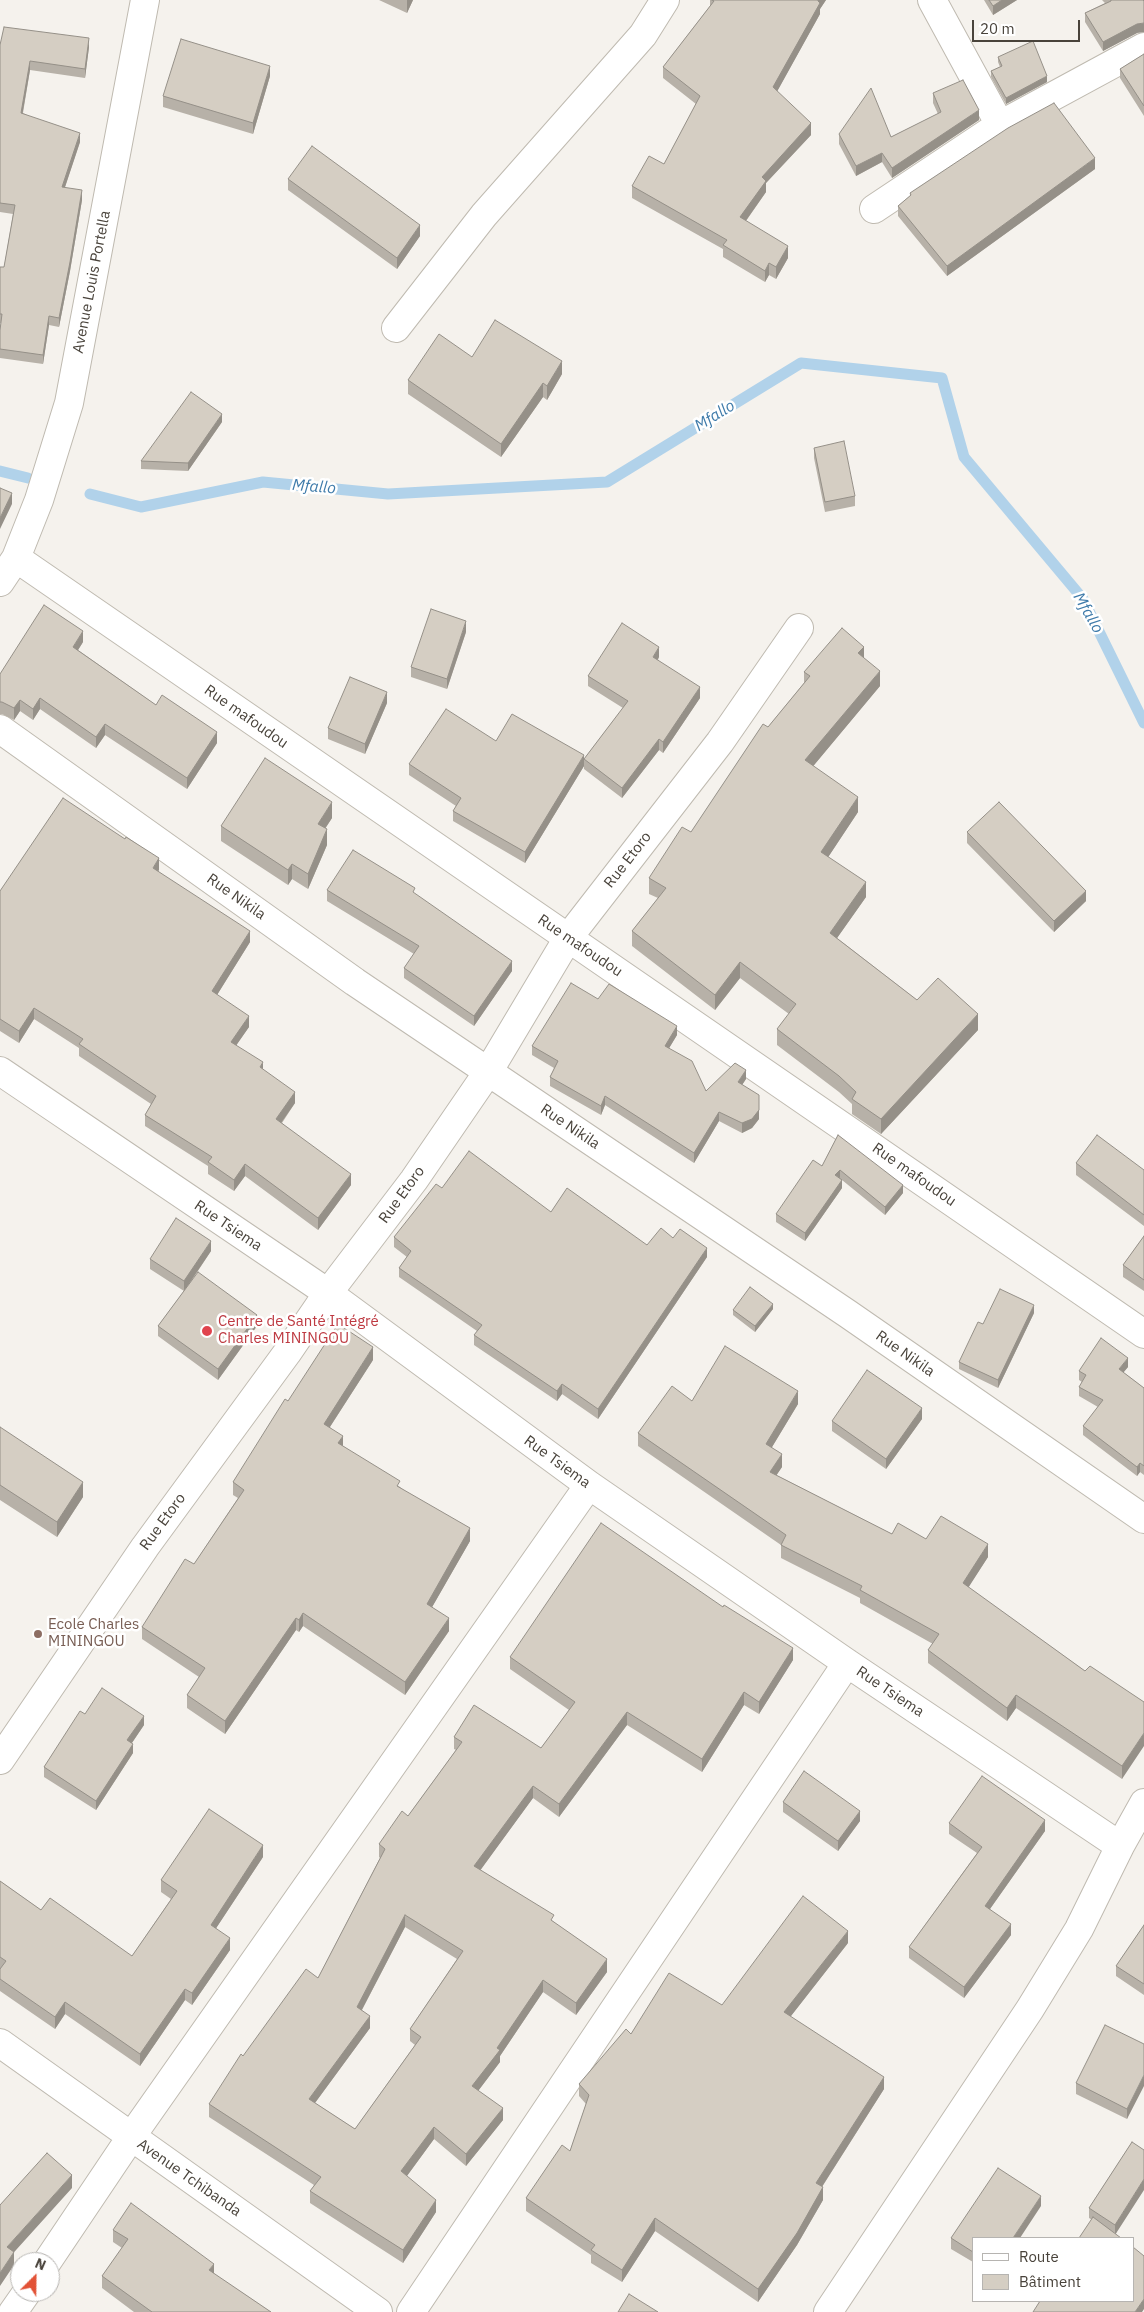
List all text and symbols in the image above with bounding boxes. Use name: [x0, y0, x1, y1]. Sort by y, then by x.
scale bar: [974, 10, 1082, 42]
text: 20 m: [980, 19, 1015, 38]
street label: Avenue Louis Portella: [69, 209, 115, 355]
water label: Mfallo: [691, 396, 739, 436]
water label: Mfallo: [291, 476, 337, 498]
water label: Mfallo: [1069, 589, 1107, 637]
street label: Rue mafoudou: [201, 681, 291, 753]
street label: Rue Etoro: [601, 828, 655, 892]
street label: Rue Nikila: [203, 870, 269, 924]
street label: Rue mafoudou: [534, 911, 626, 981]
street label: Rue Nikila: [537, 1101, 603, 1153]
street label: Rue mafoudou: [869, 1139, 959, 1211]
street label: Rue Etoro: [375, 1163, 429, 1227]
street label: Rue Tsiema: [191, 1197, 265, 1255]
place label: Centre de Santé Intégré Charles MININGOU: [218, 1313, 379, 1348]
marker: Centre de Santé Intégré Charles MININGOU: [200, 1324, 214, 1338]
street label: Rue Nikila: [872, 1327, 938, 1381]
street label: Rue Tsiema: [520, 1432, 594, 1492]
street label: Rue Etoro: [136, 1490, 190, 1554]
place label: Ecole Charles MININGOU: [48, 1616, 139, 1651]
marker: Ecole Charles MININGOU: [32, 1628, 44, 1640]
street label: Rue Tsiema: [853, 1663, 927, 1721]
street label: Avenue Tchibanda: [133, 2135, 245, 2221]
legend: [972, 2237, 1134, 2302]
text: Route: [1019, 2247, 1059, 2266]
north arrow: [10, 2252, 60, 2302]
text: N: [32, 2254, 49, 2274]
text: Bâtiment: [1019, 2272, 1081, 2291]

